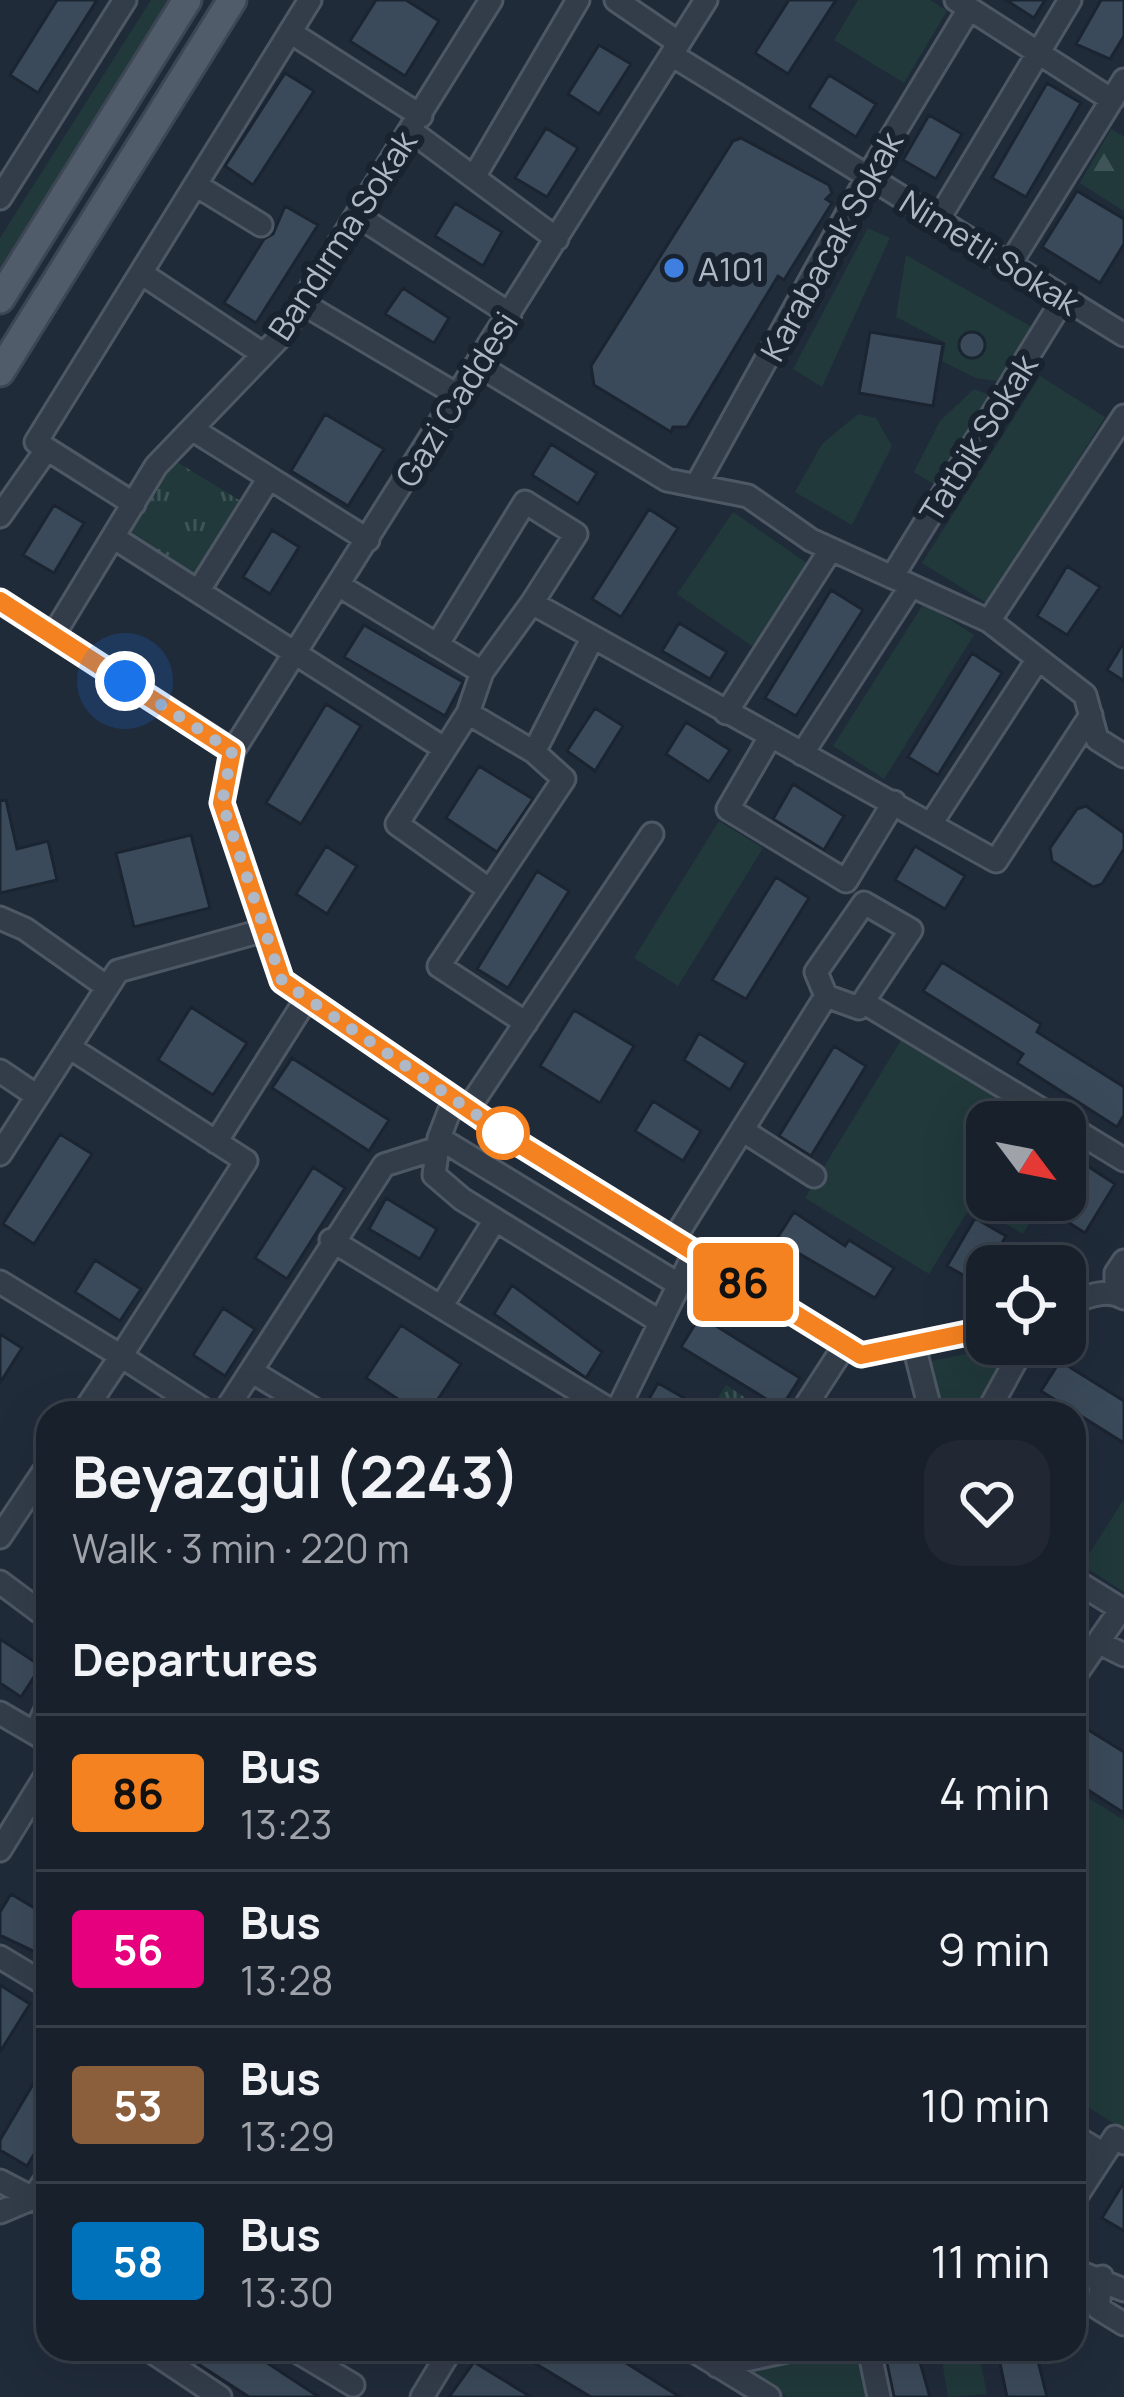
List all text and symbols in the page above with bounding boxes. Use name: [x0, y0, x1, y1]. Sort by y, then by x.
street label: Bandırma Sokak: [257, 120, 427, 348]
street label: Karabacak Sokak: [749, 122, 913, 369]
street label: Nimetli Sokak: [892, 179, 1090, 326]
place label: A101: [698, 246, 765, 291]
marker: A101: [661, 255, 687, 281]
street label: Gazi Caddesi: [384, 303, 528, 495]
street label: Tatbik Sokak: [909, 344, 1048, 531]
your location: [95, 651, 155, 711]
north arrow: [966, 1101, 1086, 1221]
map controls: [966, 1101, 1086, 1365]
unlabelled marker: [478, 1108, 528, 1158]
line badge: 86: [689, 1243, 797, 1321]
button: locate: [966, 1245, 1086, 1365]
text: 86: [717, 1253, 769, 1311]
text: Beyazgül (2243): [72, 1437, 520, 1515]
button: heart: [924, 1440, 1050, 1566]
text: Walk · 3 min · 220 m: [72, 1521, 410, 1575]
text: Departures: [72, 1628, 318, 1690]
text: Bus: [240, 1735, 321, 1797]
text: 4 min: [939, 1762, 1050, 1824]
text: 86: [112, 1764, 164, 1822]
text: 13:23: [240, 1797, 332, 1851]
text: Bus: [240, 1891, 321, 1953]
text: 9 min: [938, 1918, 1050, 1980]
text: 56: [113, 1920, 163, 1978]
text: 13:28: [240, 1953, 333, 2007]
text: Bus: [240, 2047, 321, 2109]
text: 10 min: [921, 2074, 1050, 2136]
text: 53: [113, 2076, 163, 2134]
text: 13:29: [240, 2109, 335, 2163]
text: Bus: [240, 2203, 321, 2265]
text: 11 min: [931, 2230, 1050, 2292]
text: 58: [113, 2232, 163, 2290]
text: 13:30: [240, 2265, 334, 2319]

